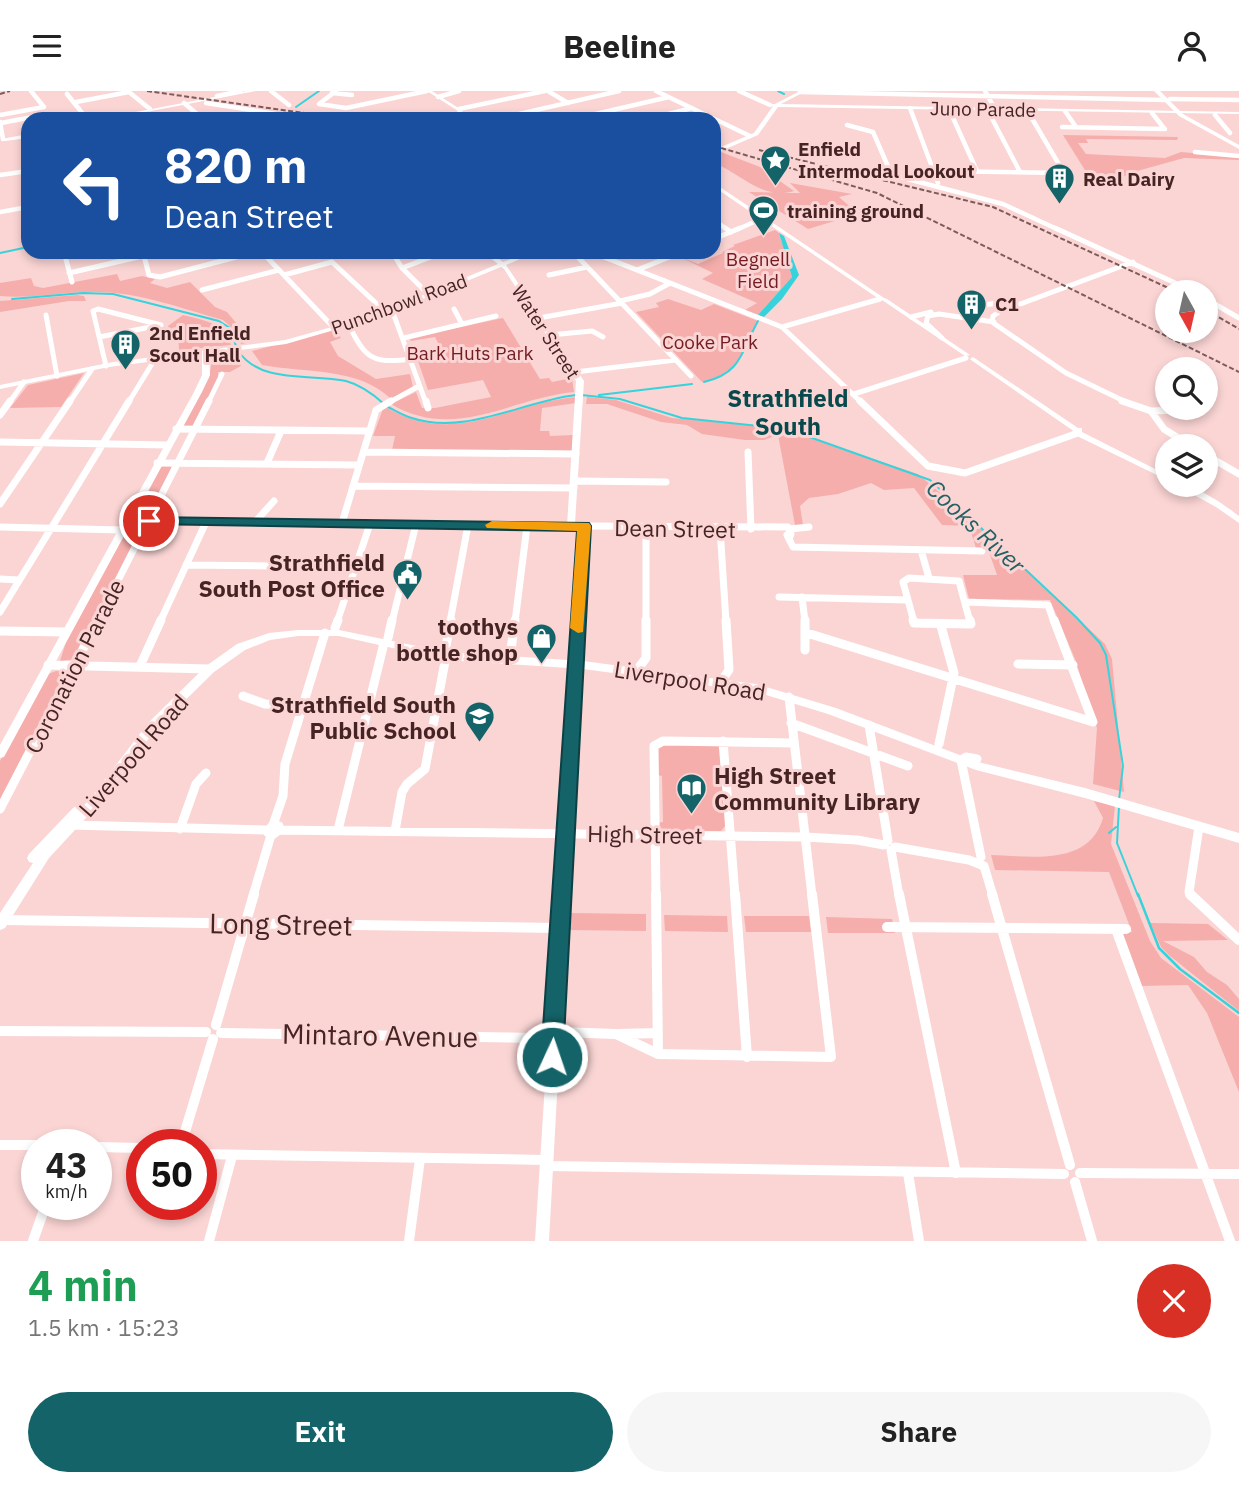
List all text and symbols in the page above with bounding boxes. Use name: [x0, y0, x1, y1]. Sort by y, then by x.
text: Beeline: [563, 25, 676, 67]
icon: menu: [28, 27, 66, 65]
icon: person: [1173, 27, 1211, 65]
street label: Juno Parade: [930, 96, 1036, 122]
text: 820 m: [164, 133, 308, 196]
place label: Enfield Intermodal Lookout: [798, 137, 974, 183]
icon: left: [49, 140, 140, 231]
place icon: Enfield Intermodal Lookout: [758, 143, 792, 187]
building icon: Real Dairy: [1043, 162, 1077, 206]
place label: Real Dairy: [1083, 167, 1176, 191]
sports icon: training ground: [747, 194, 781, 238]
text: Dean Street: [164, 195, 334, 237]
place label: training ground: [787, 199, 924, 223]
park label: Begnell Field: [726, 247, 790, 293]
street label: Punchbowl Road: [328, 268, 470, 340]
street label: Water Street: [507, 280, 585, 384]
north arrow: [1155, 280, 1218, 343]
map controls: [1155, 280, 1218, 497]
building icon: C1: [955, 287, 989, 331]
place label: C1: [995, 292, 1019, 316]
place label: 2nd Enfield Scout Hall: [149, 321, 251, 367]
building icon: 2nd Enfield Scout Hall: [109, 327, 143, 371]
park label: Cooke Park: [662, 330, 758, 354]
park label: Bark Huts Park: [406, 341, 534, 365]
button: search: [1155, 357, 1218, 420]
district label: Strathfield South: [727, 382, 849, 442]
button: layers: [1155, 434, 1218, 497]
water label: Cooks River: [920, 472, 1033, 581]
pin: [119, 491, 179, 551]
icon: arrive: [130, 502, 168, 540]
street label: Dean Street: [614, 512, 736, 544]
place label: Strathfield South Post Office: [198, 547, 385, 603]
public building icon: Strathfield South Post Office: [391, 558, 425, 602]
street label: Coronation Parade: [17, 574, 131, 758]
place label: toothys bottle shop: [396, 611, 518, 667]
shop icon: toothys bottle shop: [524, 622, 558, 666]
street label: Liverpool Road: [612, 653, 768, 707]
street label: Liverpool Road: [71, 687, 195, 823]
place label: Strathfield South Public School: [271, 689, 456, 745]
school or university icon: Strathfield South Public School: [462, 700, 496, 744]
place label: High Street Community Library: [714, 760, 921, 816]
library icon: High Street Community Library: [674, 771, 708, 815]
street label: High Street: [587, 818, 703, 850]
street label: Long Street: [209, 904, 353, 944]
street label: Mintaro Avenue: [282, 1015, 478, 1055]
position arrow: [515, 1020, 589, 1094]
speed limit sign: 50: [126, 1129, 217, 1220]
text: 43: [45, 1142, 88, 1188]
text: km/h: [45, 1180, 88, 1203]
text: 4 min: [28, 1258, 138, 1313]
button: close: [1137, 1264, 1211, 1338]
text: 1.5 km · 15:23: [28, 1312, 180, 1342]
button: Exit: [28, 1392, 613, 1472]
button: Share: [627, 1392, 1211, 1472]

